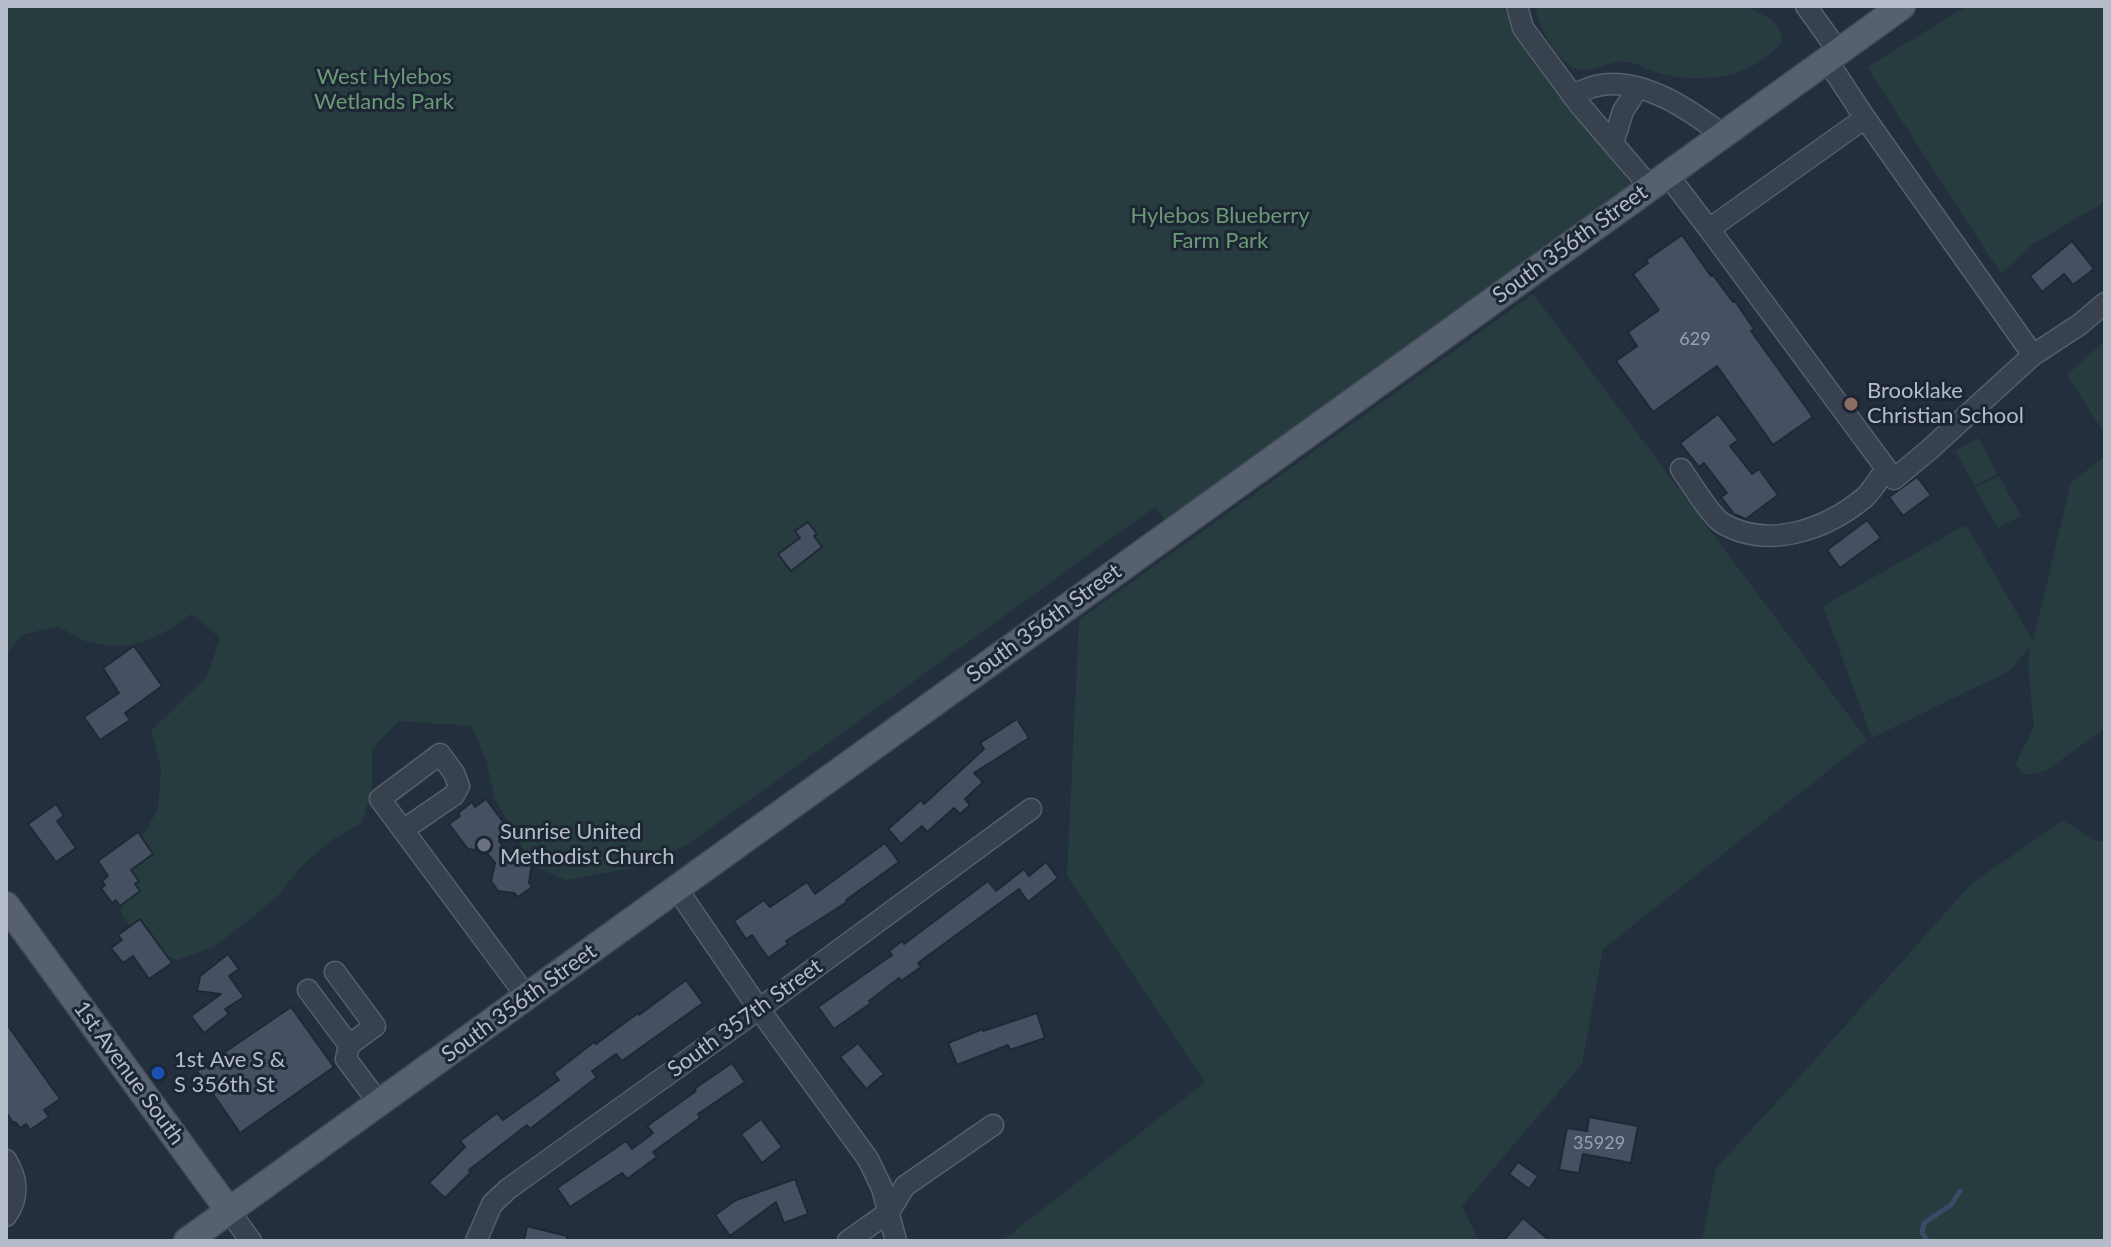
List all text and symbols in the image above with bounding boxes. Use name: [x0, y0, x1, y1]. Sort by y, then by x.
park label: West Hylebos Wetlands Park: [314, 64, 454, 116]
street label: South 356th Street: [1488, 179, 1652, 309]
park label: Hylebos Blueberry Farm Park: [1130, 203, 1310, 254]
house number: 629: [1679, 328, 1711, 350]
place label: Brooklake Christian School: [1867, 378, 2024, 430]
marker: Brooklake Christian School: [1842, 395, 1860, 413]
street label: South 356th Street: [962, 558, 1126, 688]
place label: Sunrise United Methodist Church: [500, 819, 674, 870]
marker: Sunrise United Methodist Church: [475, 836, 493, 854]
street label: South 356th Street: [437, 938, 601, 1068]
street label: South 357th Street: [663, 953, 827, 1083]
street label: 1st Avenue South: [68, 996, 190, 1150]
place label: 1st Ave S & S 356th St: [174, 1047, 285, 1098]
marker: 1st Ave S & S 356th St: [149, 1064, 167, 1082]
house number: 35929: [1573, 1132, 1625, 1154]

